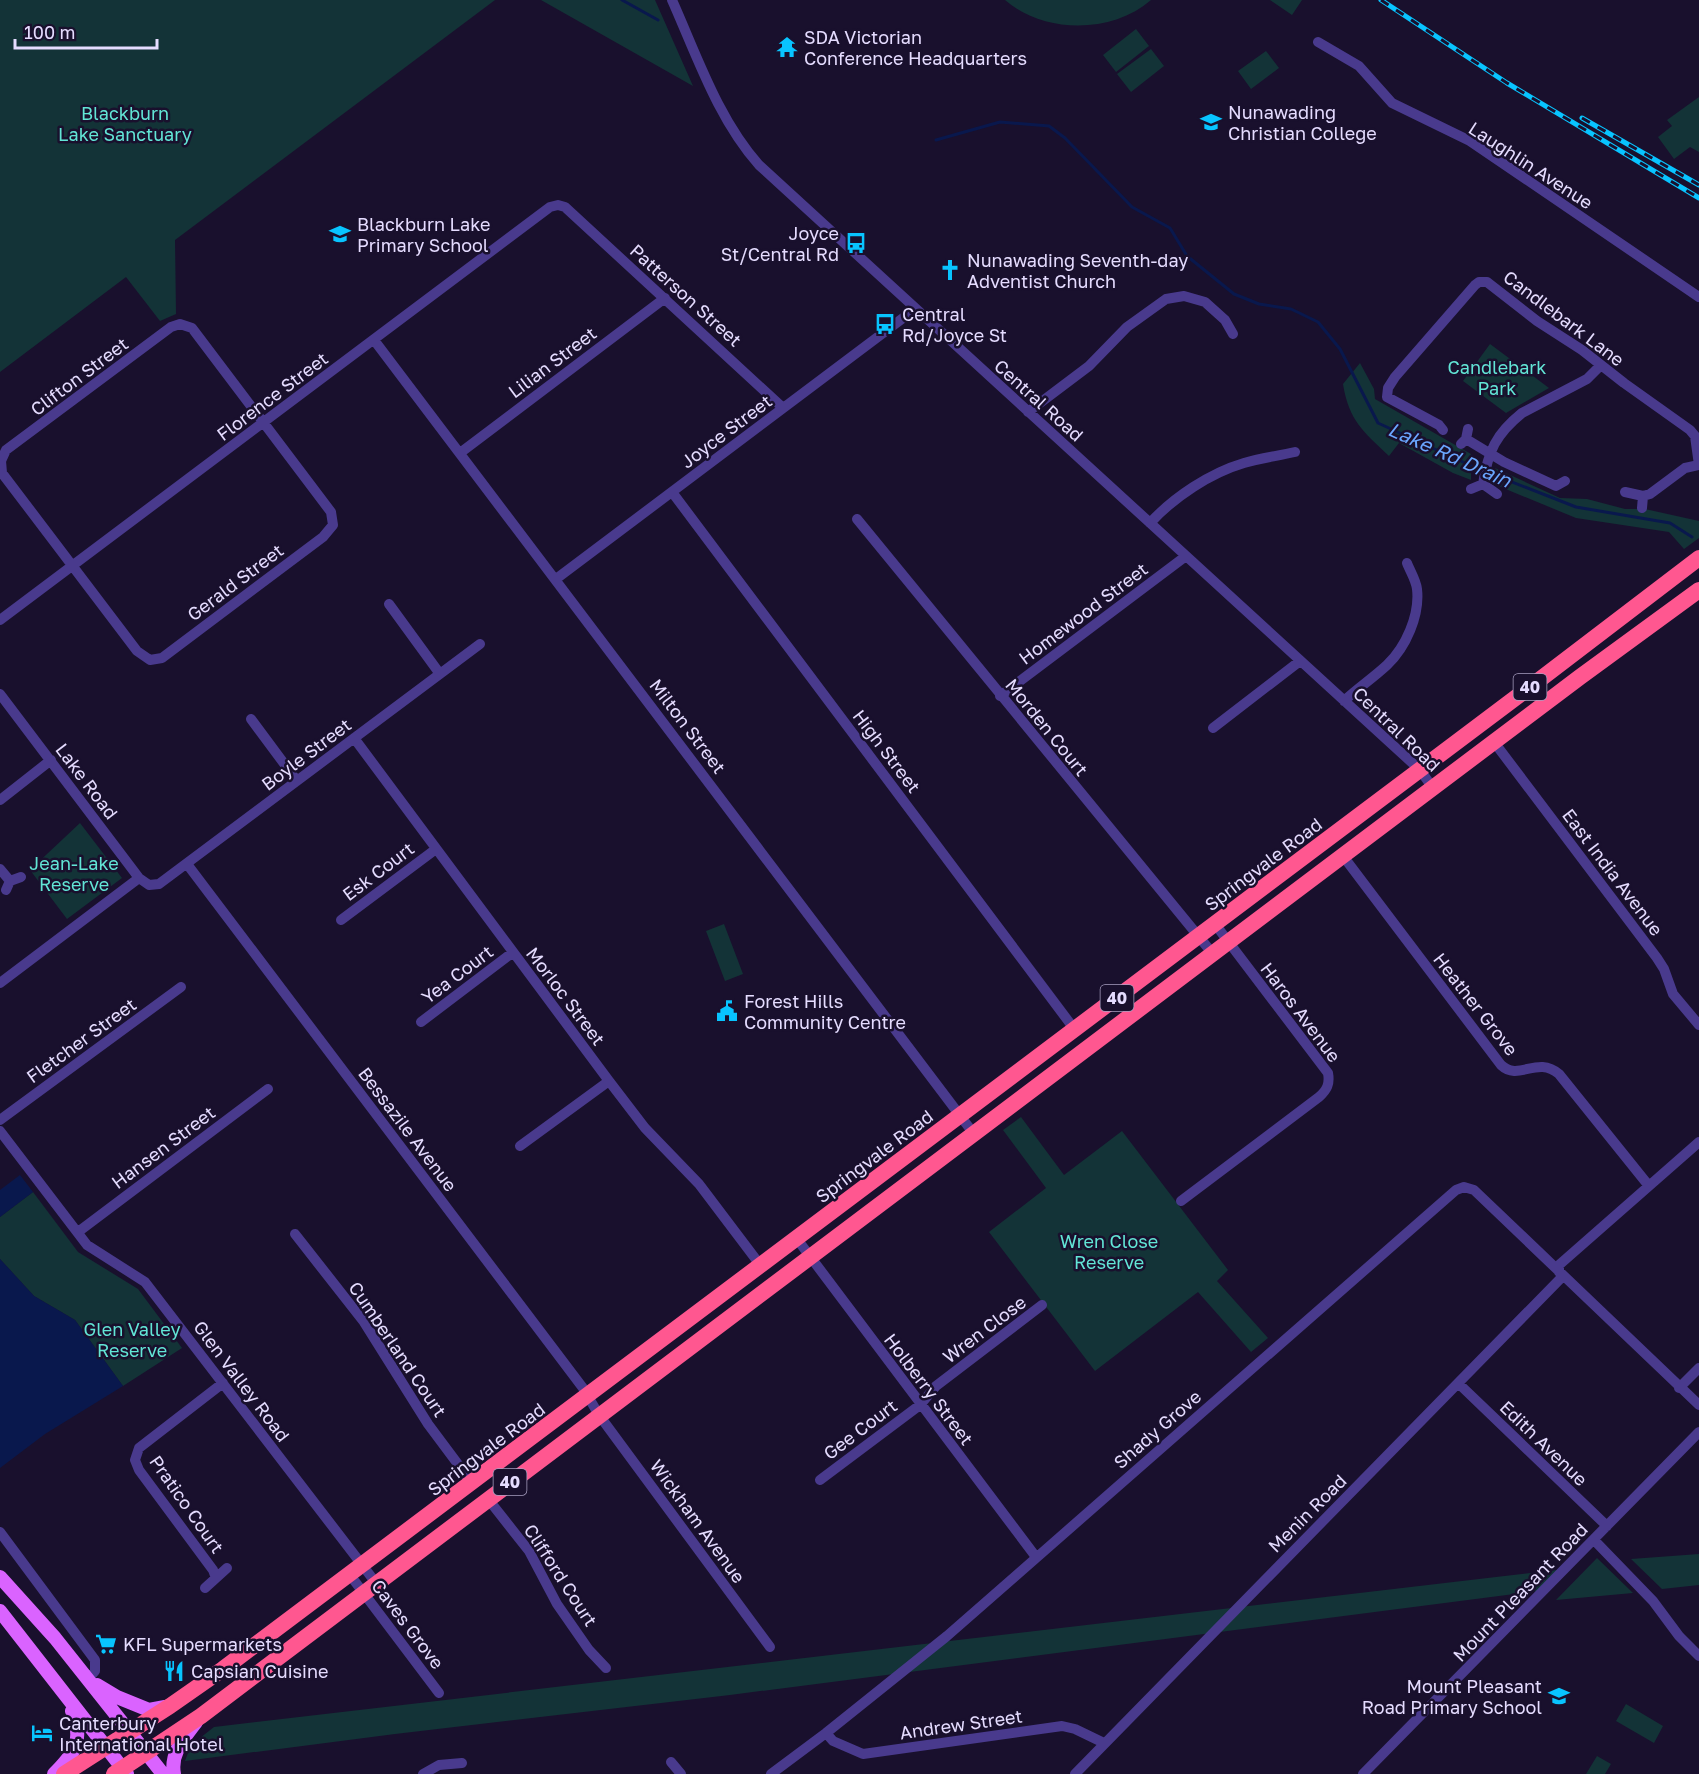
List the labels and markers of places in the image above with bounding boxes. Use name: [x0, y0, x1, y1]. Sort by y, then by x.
place label: SDA Victorian Conference Headquarters: [804, 26, 1027, 69]
temple icon: SDA Victorian Conference Headquarters: [775, 35, 799, 59]
place label: Nunawading Christian College: [1228, 101, 1377, 144]
school or university icon: Nunawading Christian College: [1199, 110, 1223, 134]
place label: Blackburn Lake Primary School: [357, 213, 490, 256]
school or university icon: Blackburn Lake Primary School: [328, 222, 352, 246]
place label: Joyce St/Central Rd: [721, 222, 839, 265]
bus stop icon: Joyce St/Central Rd: [844, 231, 868, 255]
place label: Nunawading Seventh-day Adventist Church: [967, 249, 1188, 292]
church icon: Nunawading Seventh-day Adventist Church: [938, 258, 962, 282]
place label: Central Rd/Joyce St: [902, 303, 1007, 346]
bus stop icon: Central Rd/Joyce St: [873, 312, 897, 336]
place label: Forest Hills Community Centre: [744, 990, 906, 1033]
public building icon: Forest Hills Community Centre: [715, 999, 739, 1023]
supermarket icon: KFL Supermarkets: [94, 1632, 118, 1656]
place label: KFL Supermarkets: [123, 1633, 282, 1655]
restaurant icon: Capsian Cuisine: [162, 1659, 186, 1683]
place label: Capsian Cuisine: [191, 1660, 328, 1682]
place label: Mount Pleasant Road Primary School: [1362, 1675, 1542, 1718]
school or university icon: Mount Pleasant Road Primary School: [1547, 1684, 1571, 1708]
place label: Canterbury International Hotel: [59, 1712, 224, 1755]
hotel icon: Canterbury International Hotel: [30, 1721, 54, 1745]

